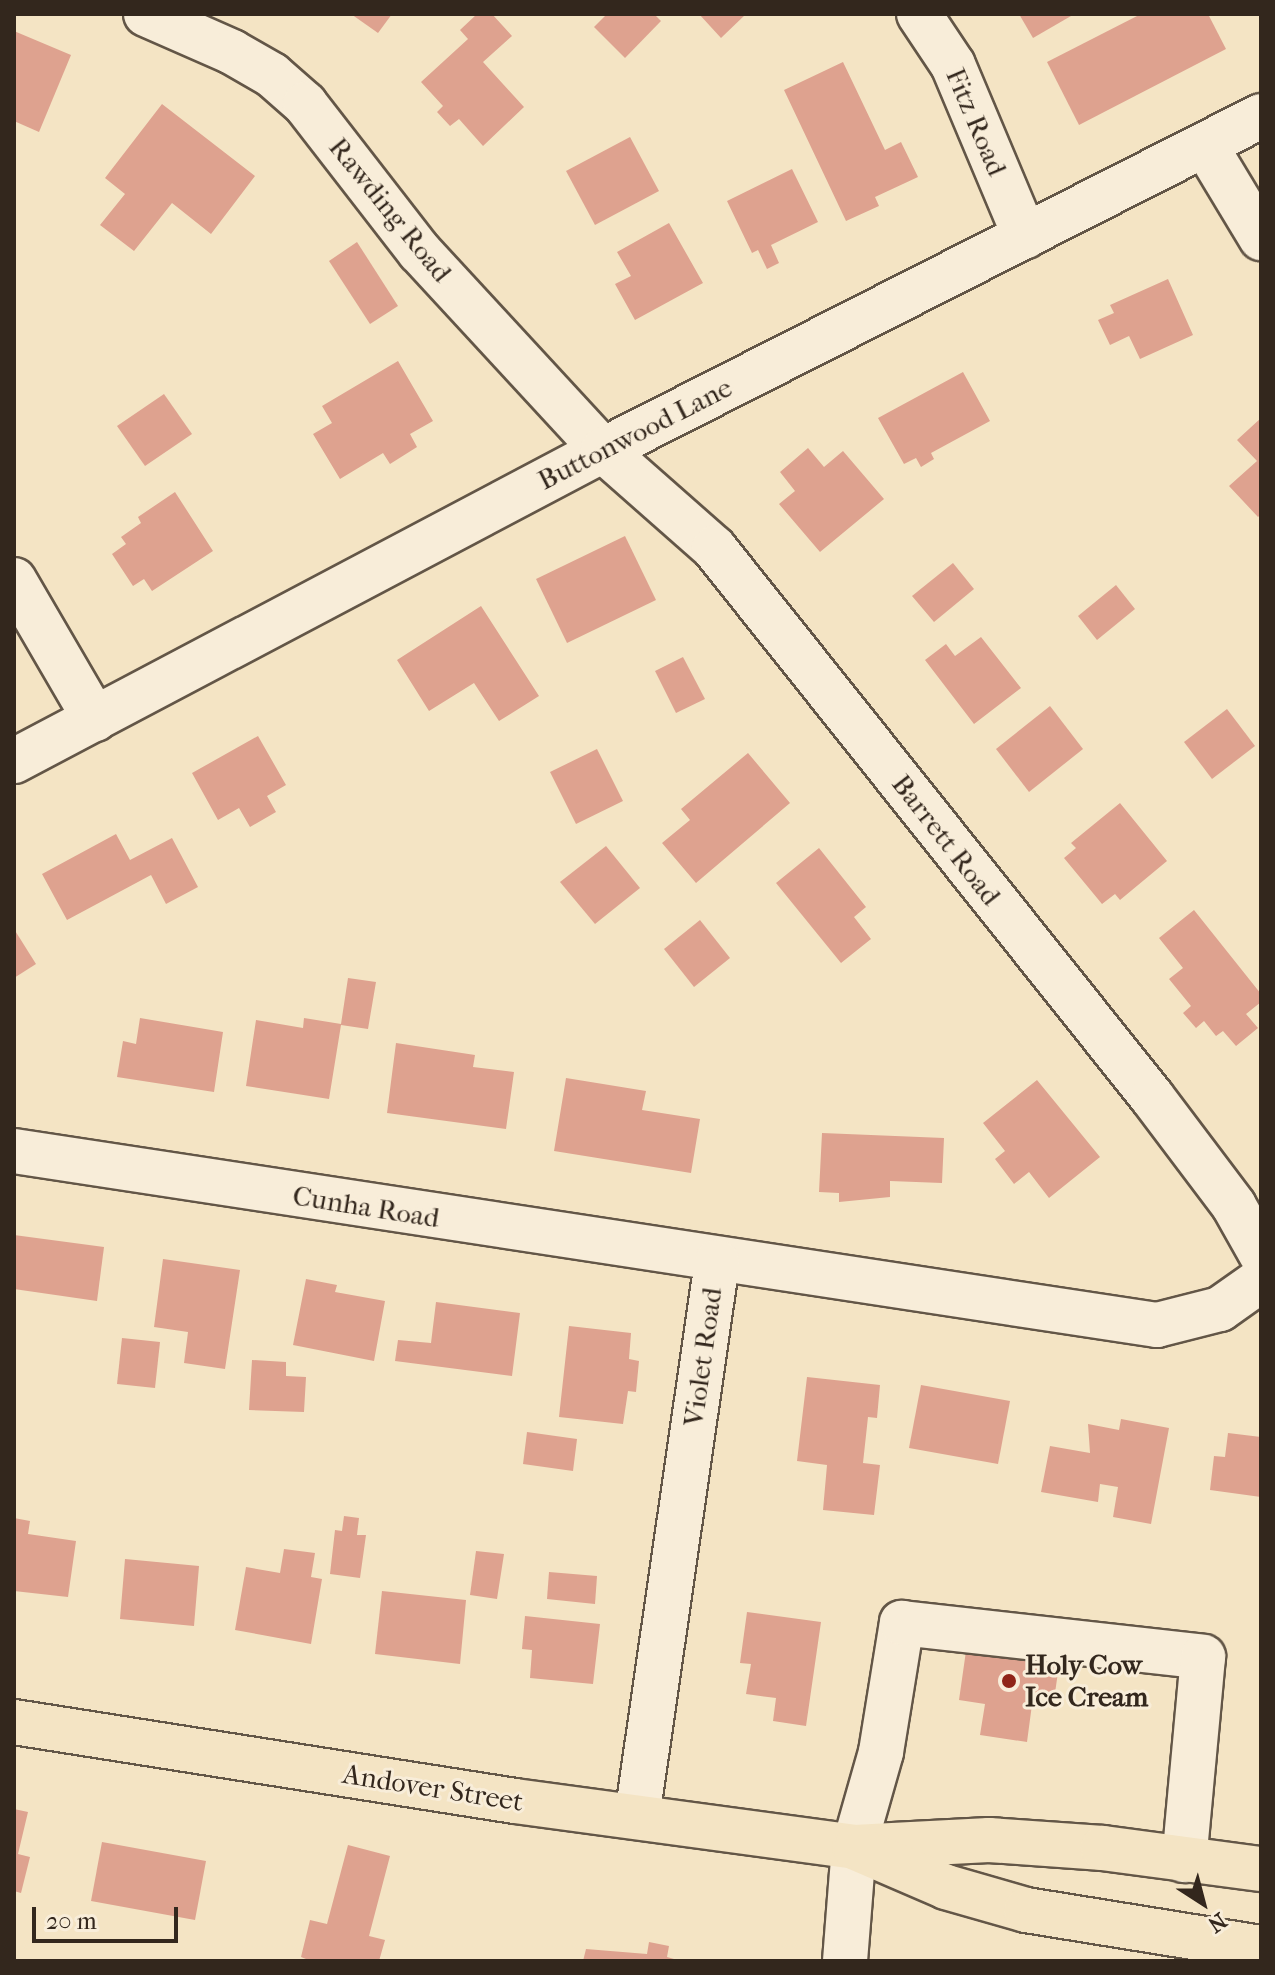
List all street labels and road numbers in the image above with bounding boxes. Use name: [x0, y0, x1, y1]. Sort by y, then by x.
street label: Fitz Road: [938, 63, 1014, 181]
street label: Rawding Road: [321, 131, 459, 289]
street label: Buttonwood Lane: [532, 371, 738, 497]
street label: Barrett Road: [884, 768, 1008, 912]
street label: Cunha Road: [290, 1179, 442, 1235]
street label: Violet Road: [677, 1285, 729, 1429]
street label: Andover Street: [340, 1757, 526, 1819]

